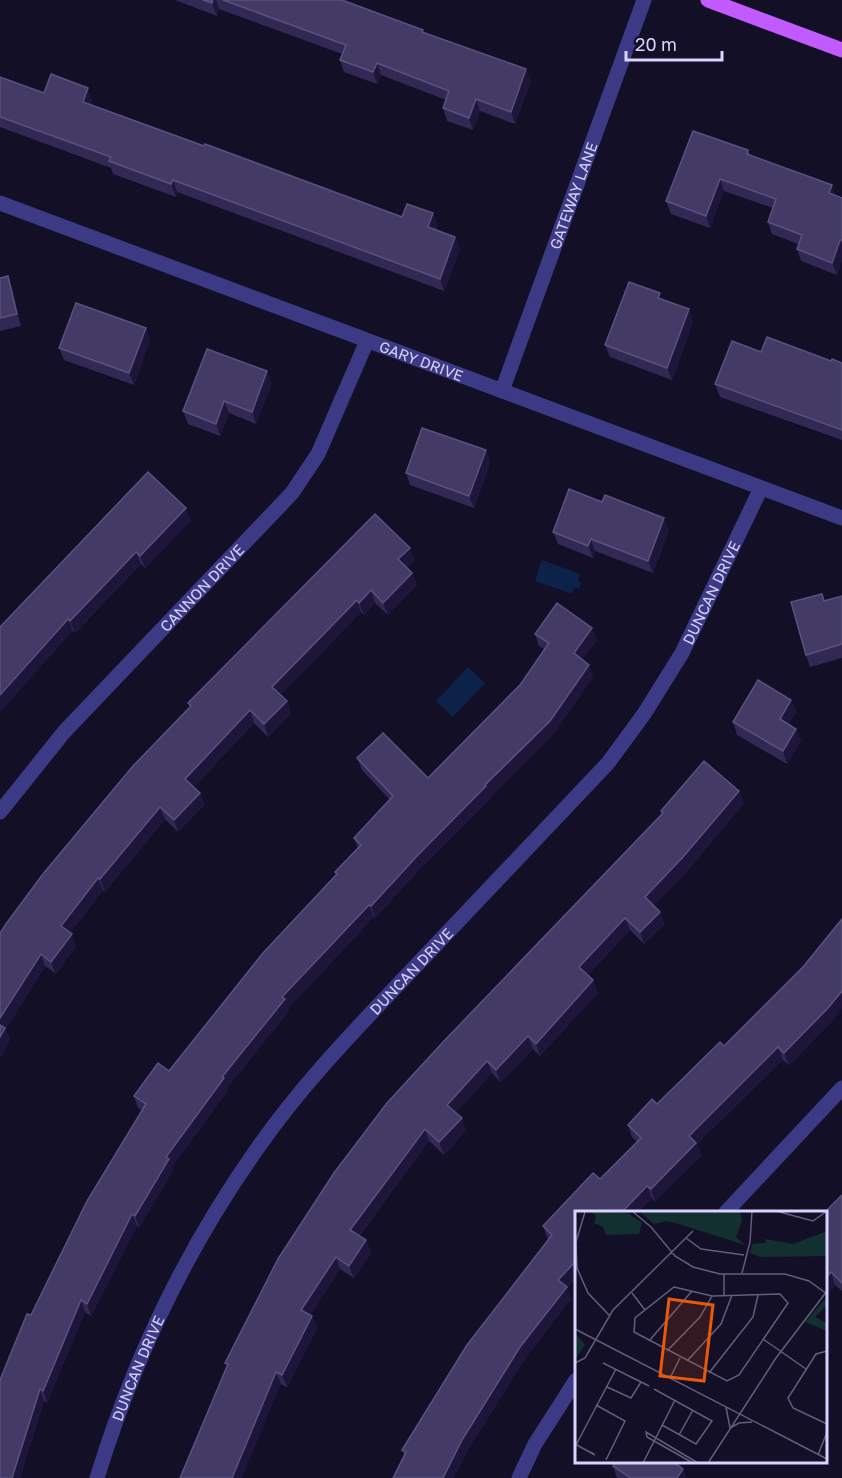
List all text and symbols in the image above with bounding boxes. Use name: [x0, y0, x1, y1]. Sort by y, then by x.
scale bar: [626, 24, 722, 62]
text: 20 m: [635, 33, 677, 55]
street label: GATEWAY LANE: [545, 139, 601, 252]
street label: GARY DRIVE: [377, 337, 466, 385]
street label: DUNCAN DRIVE: [678, 538, 743, 647]
street label: CANNON DRIVE: [156, 540, 248, 635]
street label: DUNCAN DRIVE: [366, 924, 456, 1018]
inset map: [575, 1211, 827, 1463]
street label: DUNCAN DRIVE: [108, 1313, 168, 1424]

